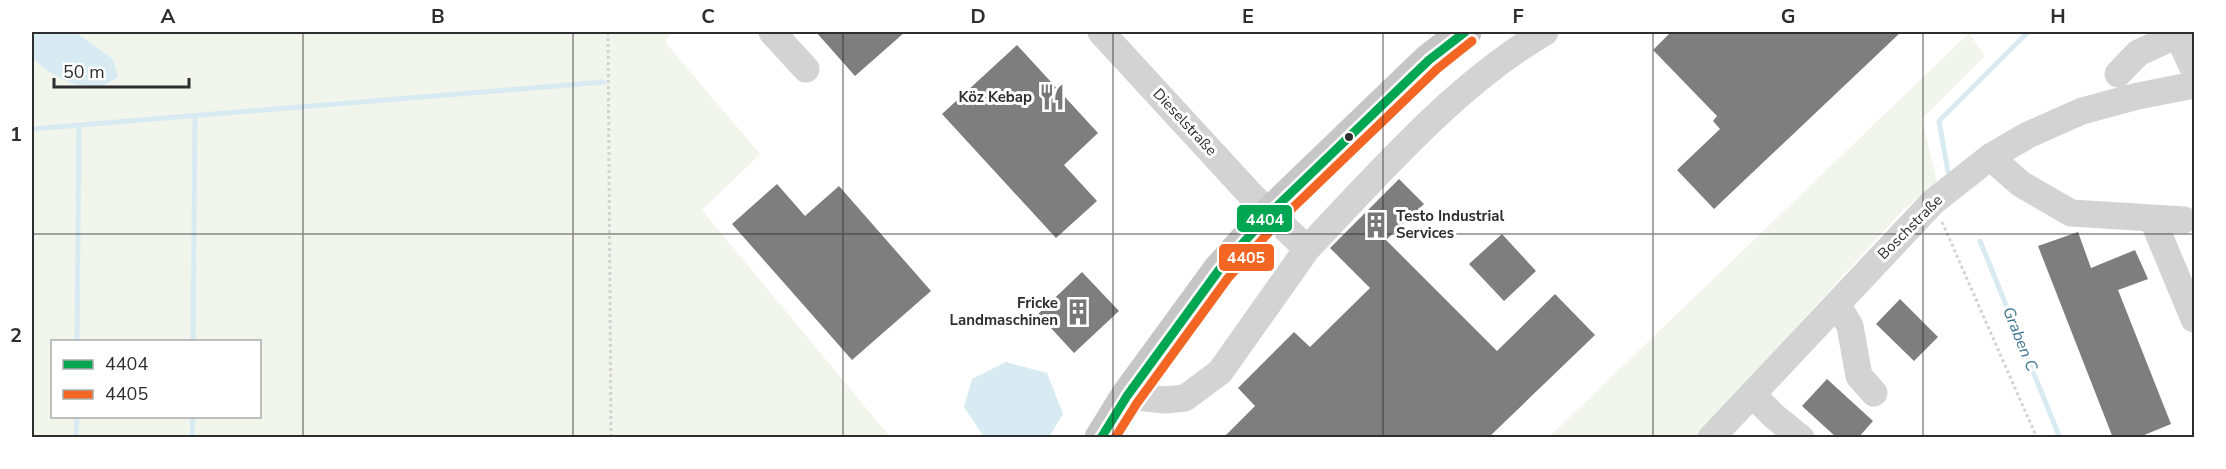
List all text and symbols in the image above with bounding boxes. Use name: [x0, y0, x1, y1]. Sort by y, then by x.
text: A: [161, 3, 176, 30]
text: B: [431, 3, 445, 30]
text: C: [701, 3, 715, 30]
text: D: [970, 3, 986, 30]
text: E: [1242, 3, 1254, 30]
text: F: [1512, 3, 1524, 30]
text: G: [1781, 3, 1795, 30]
text: H: [2050, 3, 2066, 30]
scale bar: [54, 51, 189, 89]
text: 50 m: [63, 60, 105, 84]
restaurant icon: Köz Kebap: [1037, 82, 1067, 112]
street label: Dieselstraße: [1149, 84, 1221, 160]
place label: Köz Kebap: [958, 87, 1032, 107]
text: 1: [10, 121, 22, 148]
unlabelled marker: [1343, 131, 1355, 143]
street label: Boschstraße: [1873, 190, 1947, 264]
line badge: 4404: [1236, 204, 1293, 233]
place label: Testo Industrial Services: [1396, 206, 1504, 243]
text: 4404: [1246, 209, 1285, 231]
building icon: Testo Industrial Services: [1361, 210, 1391, 240]
line badge: 4405: [1218, 243, 1275, 272]
text: 4405: [1227, 247, 1265, 269]
place label: Fricke Landmaschinen: [950, 293, 1058, 330]
building icon: Fricke Landmaschinen: [1063, 297, 1093, 327]
water label: Graben C: [1997, 304, 2043, 375]
text: 2: [10, 322, 22, 349]
legend: [51, 340, 261, 418]
text: 4404: [105, 352, 148, 376]
text: 4405: [105, 382, 148, 406]

